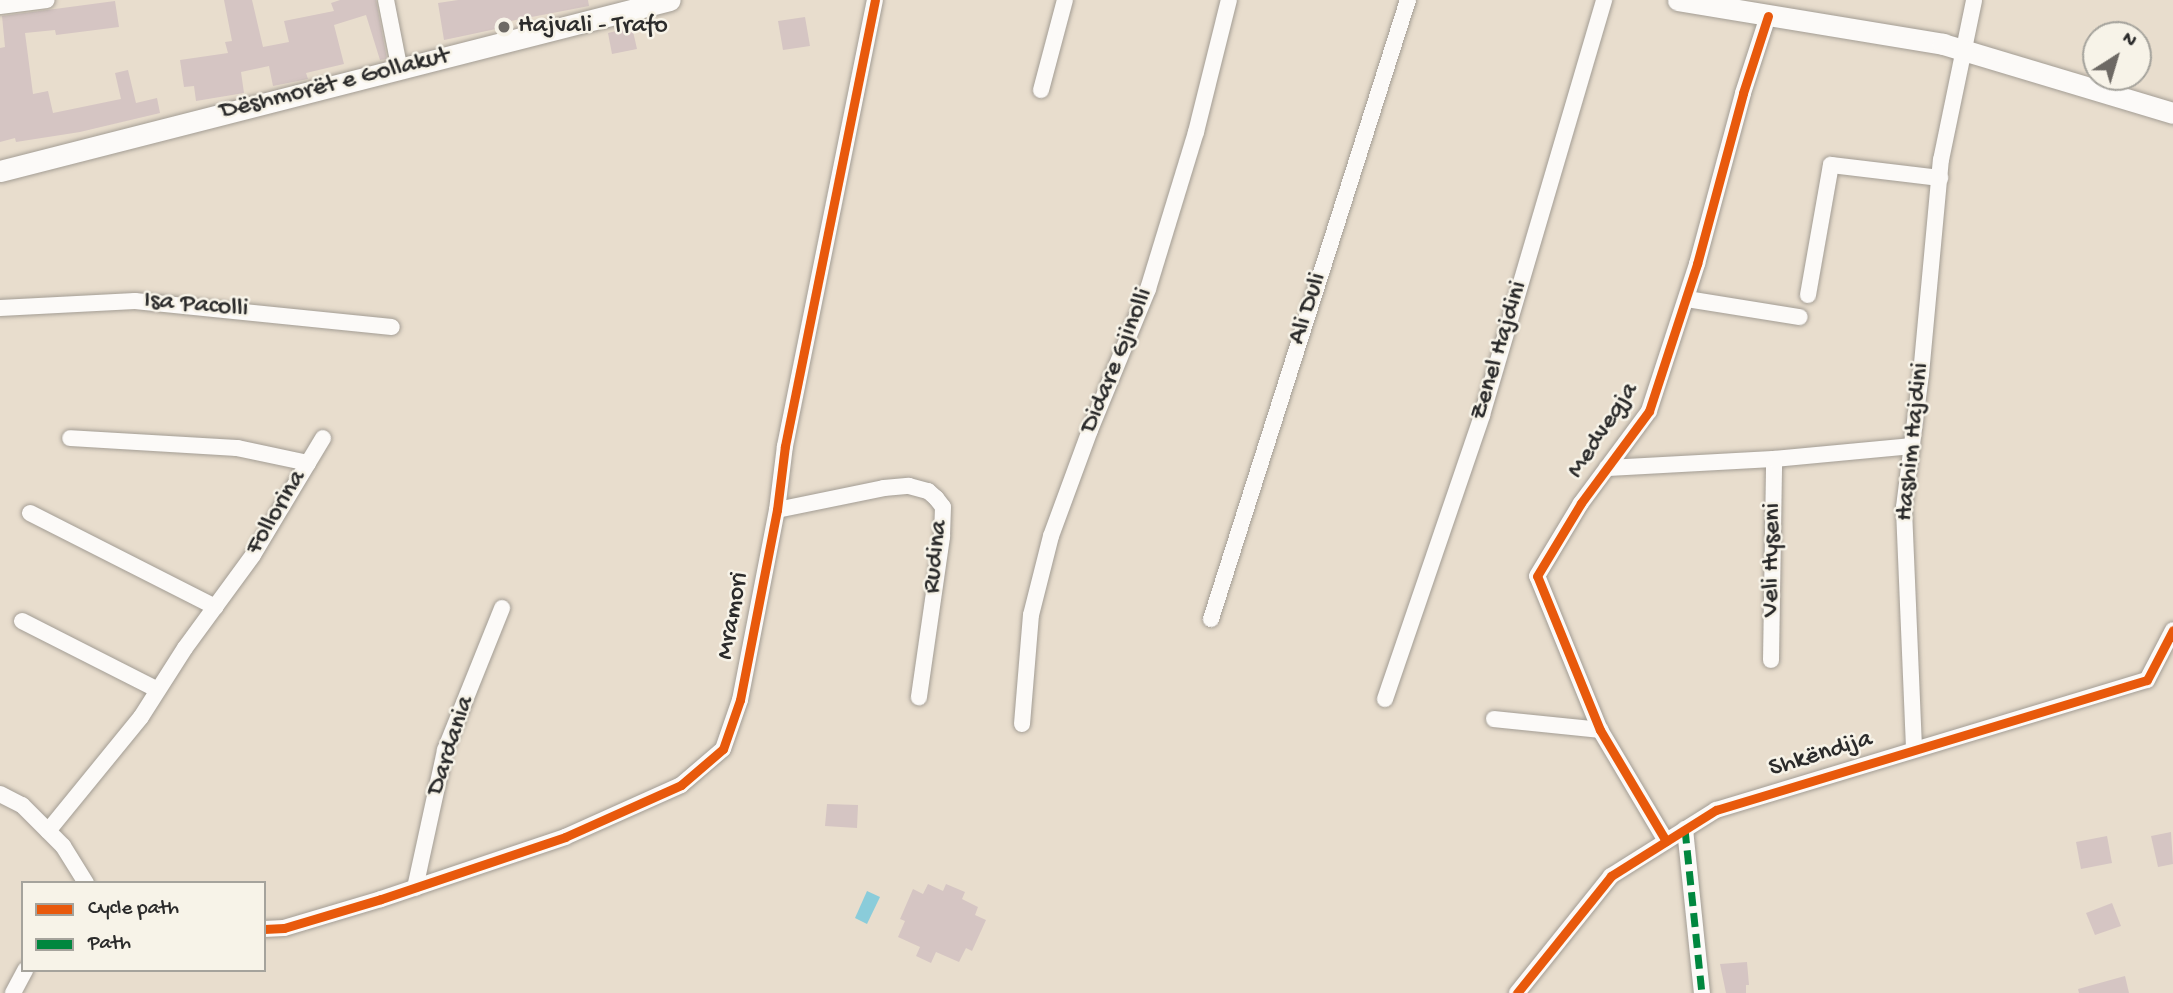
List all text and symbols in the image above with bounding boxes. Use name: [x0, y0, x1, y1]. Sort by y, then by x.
place label: Hajvali - Trafo: [518, 11, 668, 43]
marker: Hajvali - Trafo: [496, 19, 512, 35]
north arrow: [2082, 21, 2152, 91]
text: N: [2117, 28, 2141, 53]
street label: Dëshmorët e Gollakut: [217, 41, 453, 129]
street label: Ali Duli: [1283, 269, 1335, 349]
street label: Zenel Hajdini: [1464, 278, 1536, 424]
street label: Didare Gjinolli: [1075, 284, 1161, 438]
street label: Isa Pacolli: [143, 286, 249, 326]
street label: Hashim Hajdini: [1890, 361, 1938, 523]
street label: Medvegja: [1561, 377, 1647, 485]
street label: Follorina: [240, 465, 314, 561]
street label: Veli Hyseni: [1756, 503, 1790, 617]
street label: Rudina: [918, 519, 956, 595]
street label: Mramori: [711, 570, 757, 662]
street label: Dardania: [421, 692, 483, 800]
street label: Shkëndija: [1766, 725, 1876, 785]
legend: [21, 881, 266, 972]
text: Cycle path: [88, 897, 179, 922]
text: Path: [88, 932, 131, 957]

